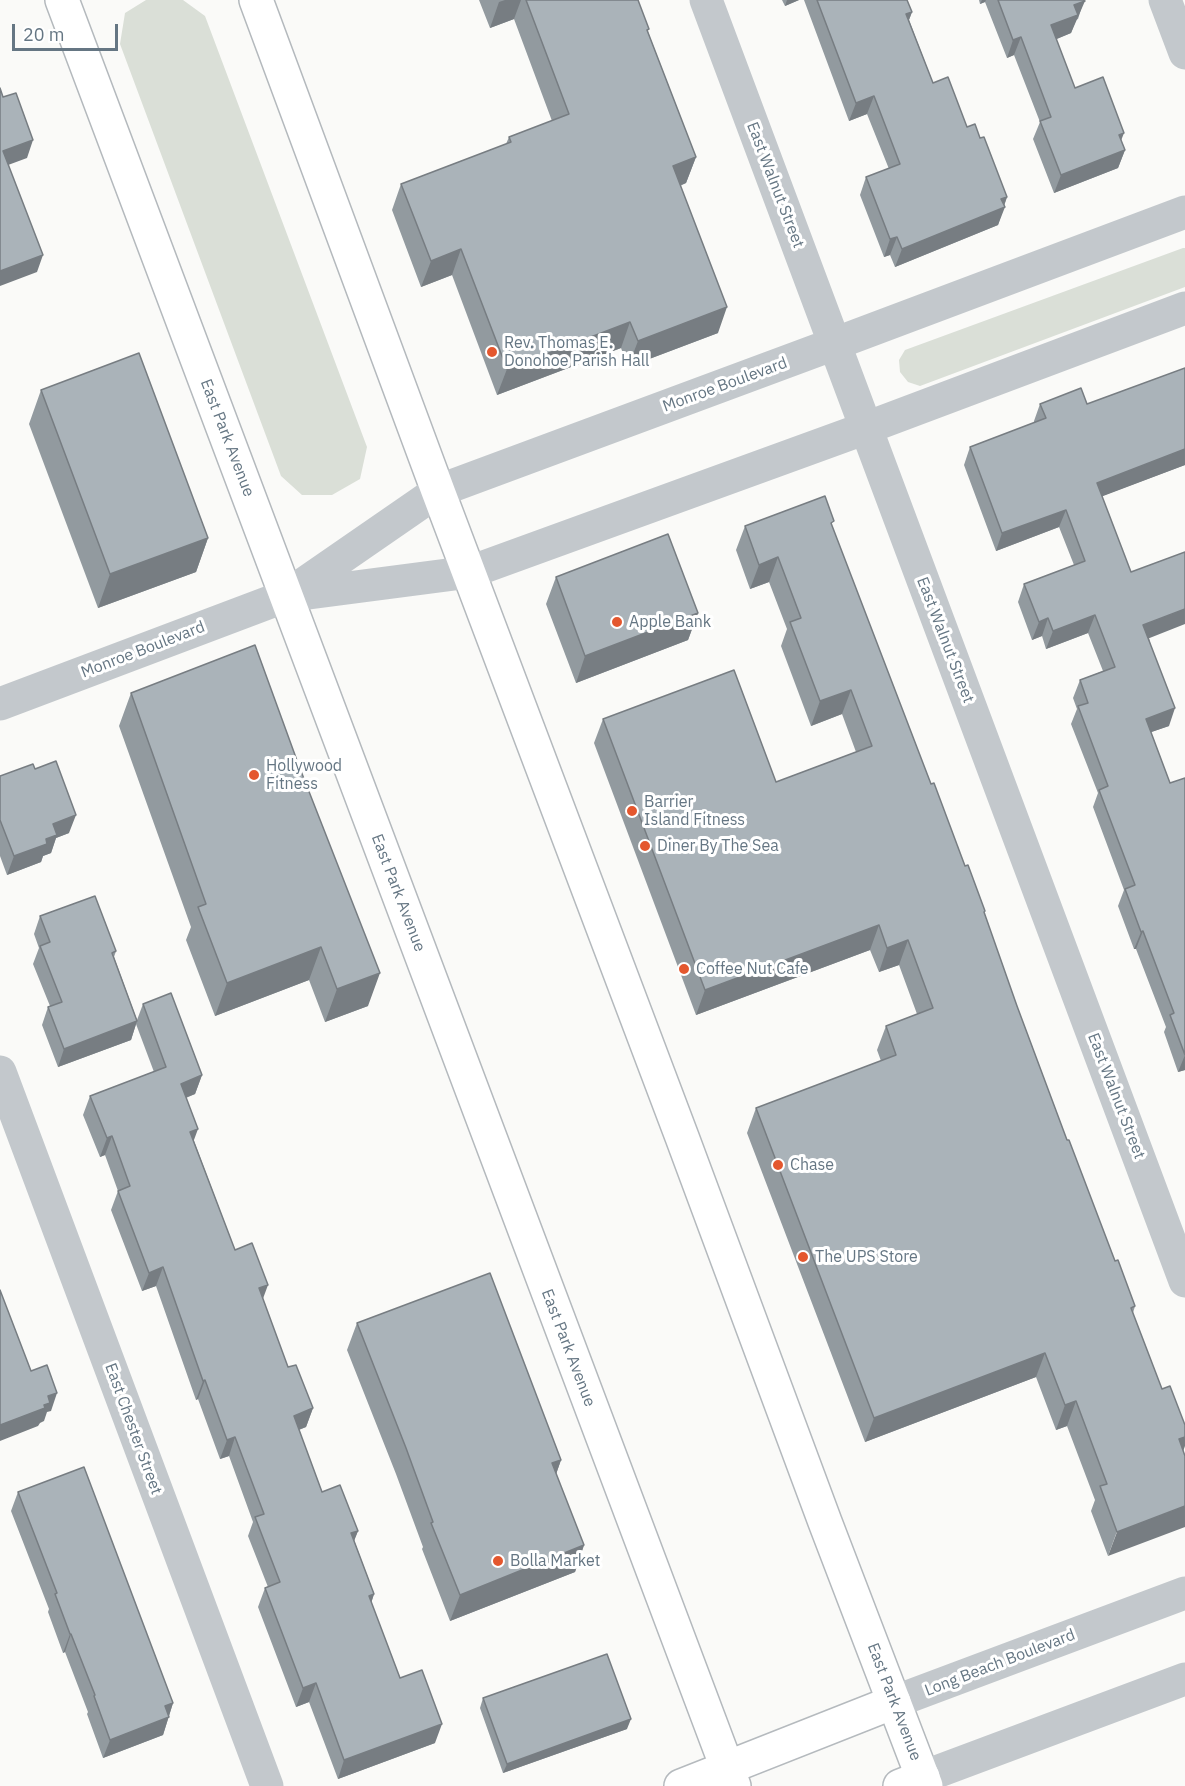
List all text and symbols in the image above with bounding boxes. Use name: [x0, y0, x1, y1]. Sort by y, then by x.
scale bar: [15, 12, 122, 50]
text: 20 m: [23, 23, 65, 46]
street label: East Walnut Street: [742, 119, 808, 251]
place label: Rev. Thomas E. Donohoe Parish Hall: [504, 333, 649, 371]
marker: Rev. Thomas E. Donohoe Parish Hall: [485, 345, 499, 359]
street label: Monroe Boulevard: [660, 354, 790, 416]
street label: East Park Avenue: [196, 376, 258, 500]
street label: East Walnut Street: [912, 574, 978, 706]
place label: Apple Bank: [629, 612, 711, 632]
marker: Apple Bank: [610, 615, 624, 629]
street label: Monroe Boulevard: [78, 618, 208, 682]
place label: Hollywood Fitness: [266, 756, 342, 794]
marker: Hollywood Fitness: [247, 768, 261, 782]
place label: Barrier Island Fitness: [644, 792, 745, 830]
marker: Barrier Island Fitness: [625, 804, 639, 818]
street label: East Park Avenue: [367, 831, 429, 955]
place label: Diner By The Sea: [657, 836, 779, 856]
marker: Diner By The Sea: [638, 839, 652, 853]
place label: Coffee Nut Cafe: [696, 959, 809, 979]
marker: Coffee Nut Cafe: [677, 962, 691, 976]
street label: East Walnut Street: [1083, 1030, 1149, 1162]
place label: Chase: [790, 1155, 834, 1175]
marker: Chase: [771, 1158, 785, 1172]
place label: The UPS Store: [815, 1247, 918, 1267]
marker: The UPS Store: [796, 1250, 810, 1264]
street label: East Park Avenue: [537, 1286, 599, 1410]
street label: East Chester Street: [100, 1361, 166, 1497]
place label: Bolla Market: [510, 1551, 600, 1571]
marker: Bolla Market: [491, 1554, 505, 1568]
street label: Long Beach Boulevard: [922, 1625, 1078, 1701]
street label: East Park Avenue: [863, 1640, 925, 1764]

